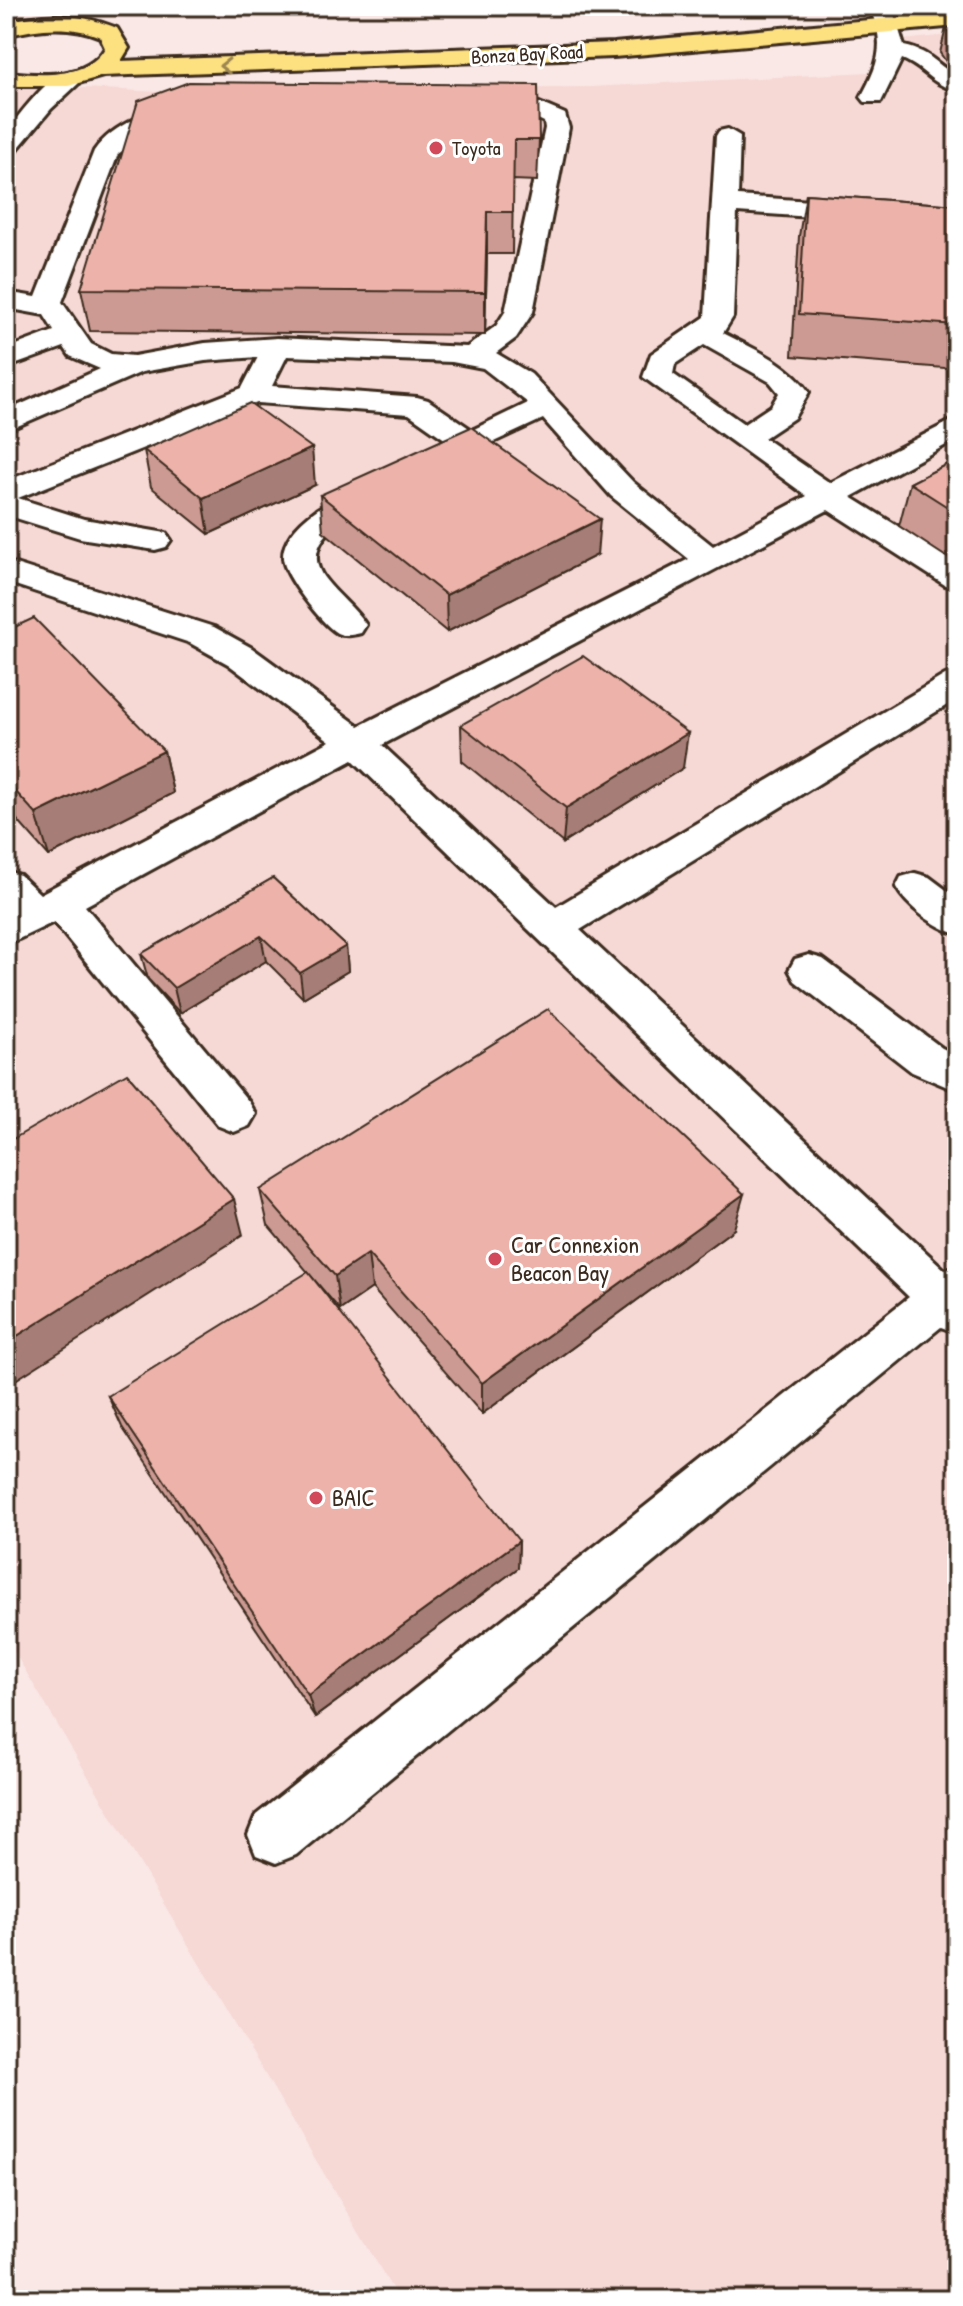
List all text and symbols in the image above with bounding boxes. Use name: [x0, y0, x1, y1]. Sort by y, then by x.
street label: Bonza Bay Road: [470, 37, 584, 70]
one-way arrow: [218, 57, 231, 75]
place label: Toyota: [452, 134, 501, 161]
marker: Toyota: [427, 139, 445, 157]
place label: Car Connexion Beacon Bay: [511, 1228, 639, 1288]
marker: Car Connexion Beacon Bay: [486, 1250, 504, 1268]
place label: BAIC: [332, 1481, 375, 1513]
marker: BAIC: [307, 1489, 325, 1507]

